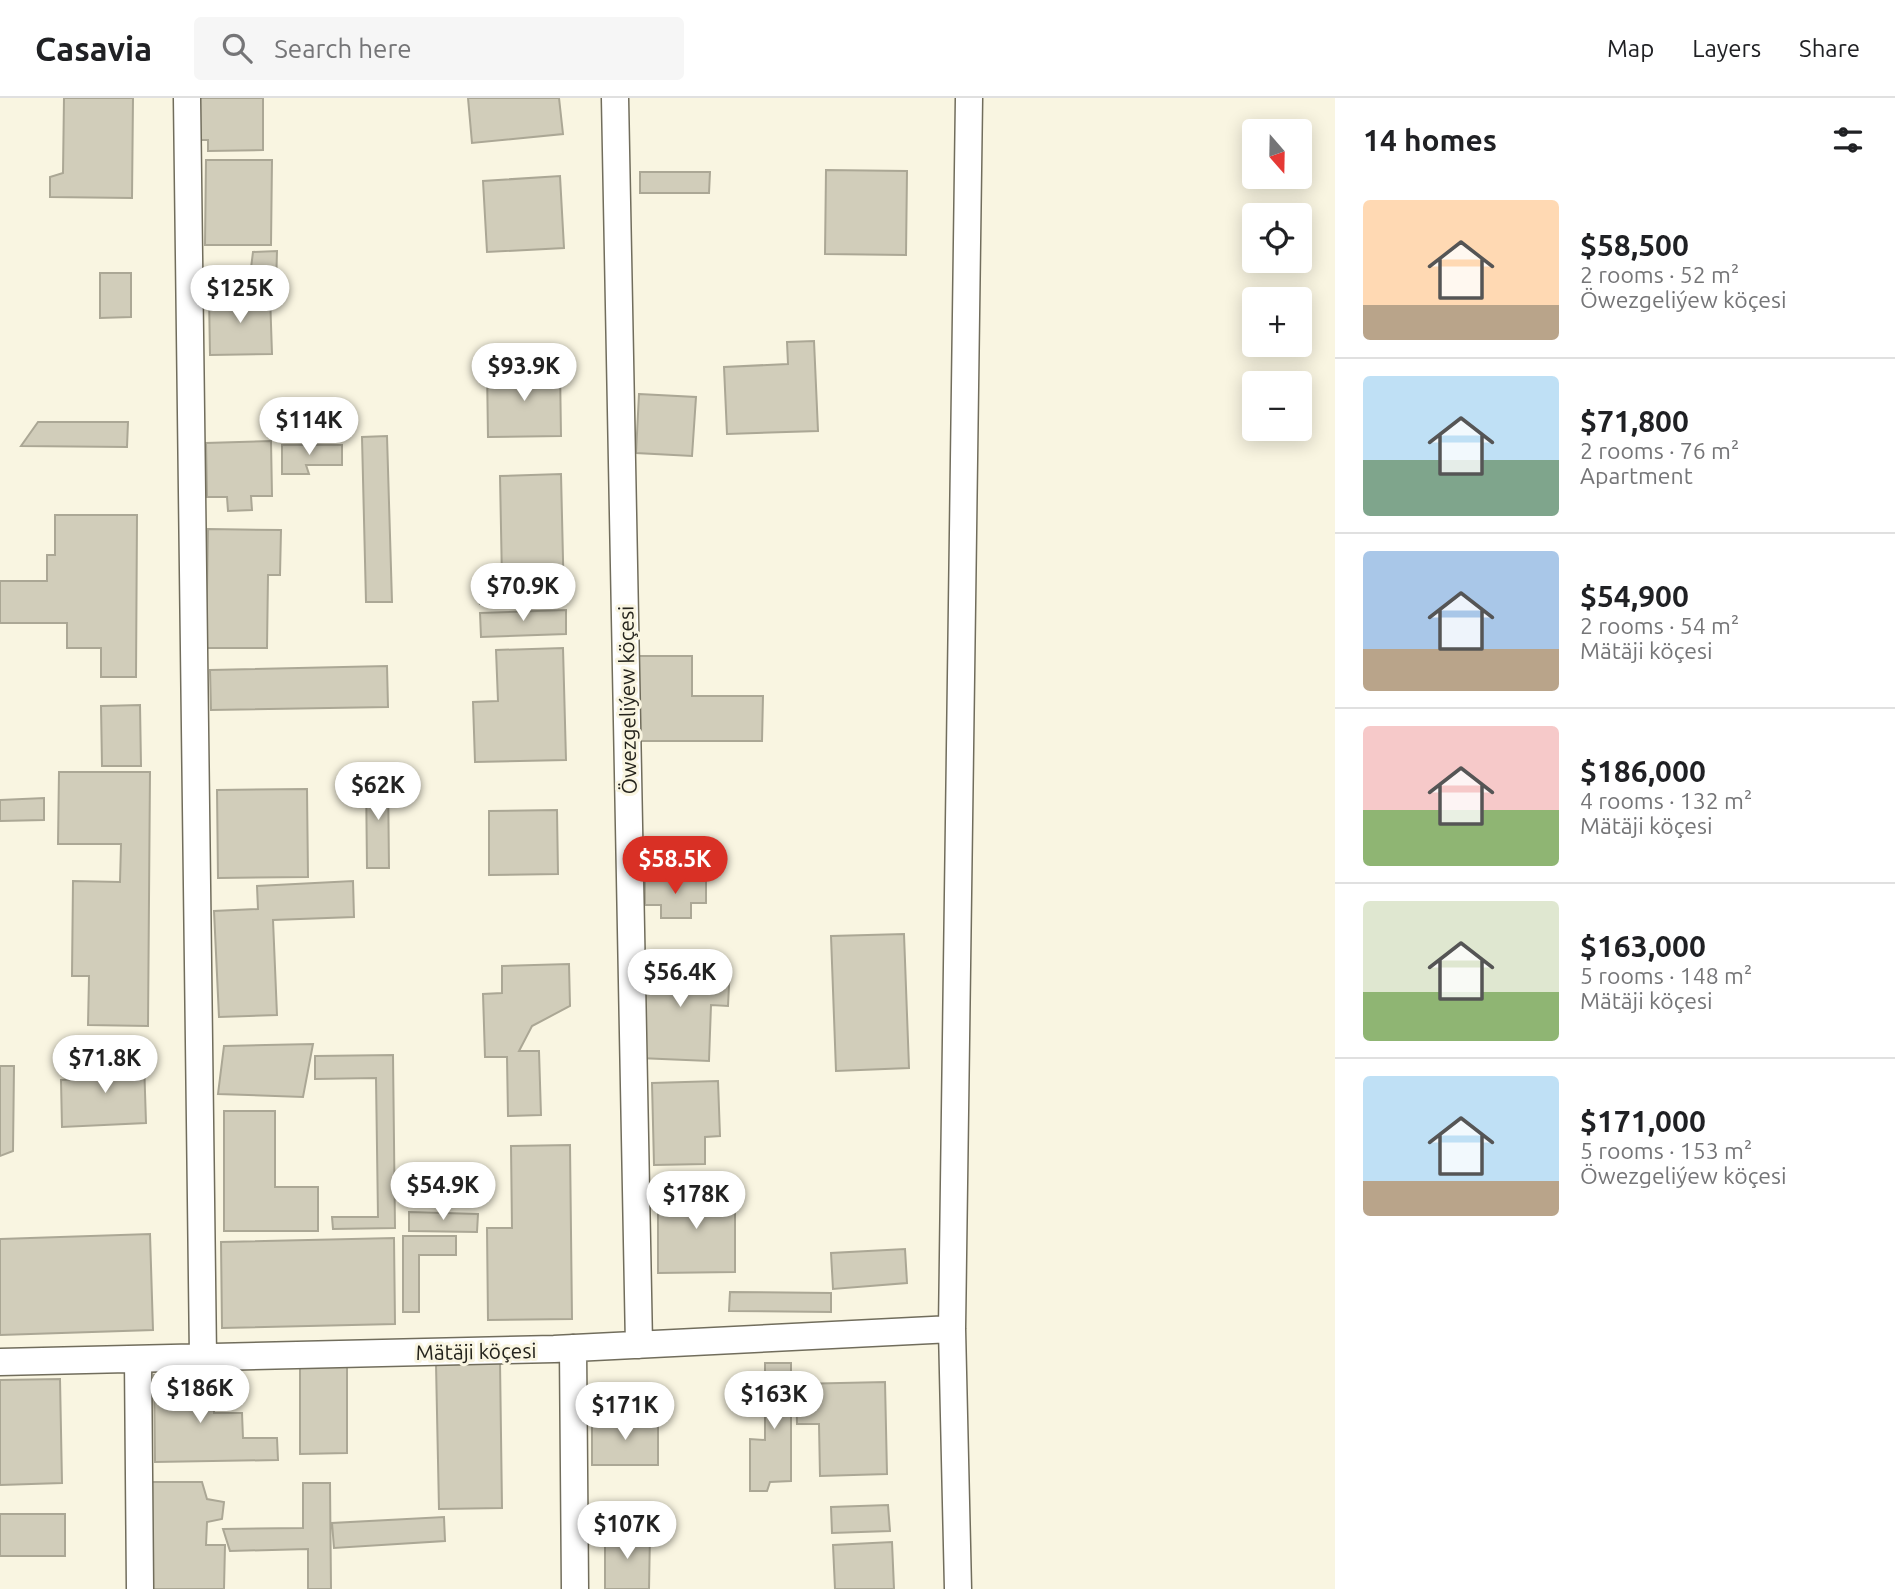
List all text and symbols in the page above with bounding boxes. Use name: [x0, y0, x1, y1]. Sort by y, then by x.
search box: [194, 17, 684, 80]
icon: search: [218, 29, 256, 67]
text: Casavia: [35, 30, 152, 67]
text: Search here: [274, 34, 412, 63]
text: Map: [1607, 35, 1654, 62]
text: Layers: [1692, 35, 1761, 62]
text: Share: [1799, 35, 1860, 62]
north arrow: [1242, 119, 1312, 189]
map controls: [1242, 119, 1312, 441]
icon: filters: [1829, 121, 1867, 159]
text: 14 homes: [1363, 123, 1497, 157]
button: locate: [1242, 203, 1312, 273]
icon: home: [1419, 228, 1503, 312]
text: $58,500: [1580, 228, 1689, 262]
text: 2 rooms · 52 m²: [1580, 262, 1739, 287]
pin: $125K: [191, 266, 289, 325]
text: $125K: [206, 275, 274, 300]
button: +: [1242, 287, 1312, 357]
text: Öwezgeliýew köçesi: [1580, 287, 1787, 312]
pin: $93.9K: [467, 344, 581, 403]
text: $93.9K: [488, 353, 560, 378]
button: −: [1242, 371, 1312, 441]
pin: $114K: [260, 398, 358, 457]
icon: home: [1419, 404, 1503, 488]
text: $71,800: [1580, 404, 1689, 438]
text: $114K: [275, 407, 343, 432]
text: 2 rooms · 76 m²: [1580, 438, 1739, 463]
text: Apartment: [1580, 463, 1693, 488]
pin: $70.9K: [466, 564, 580, 623]
text: $70.9K: [487, 573, 559, 598]
icon: home: [1419, 579, 1503, 663]
text: $54,900: [1580, 579, 1689, 613]
street label: Öwezgeliýew köçesi: [613, 606, 641, 794]
text: 2 rooms · 54 m²: [1580, 613, 1739, 638]
text: Mätäji köçesi: [1580, 638, 1713, 663]
icon: home: [1419, 754, 1503, 838]
text: $186,000: [1580, 754, 1706, 788]
pin: $62K: [337, 762, 419, 822]
text: $62K: [351, 772, 405, 797]
text: 4 rooms · 132 m²: [1580, 788, 1752, 813]
text: Mätäji köçesi: [1580, 813, 1713, 838]
pin: $58.5K: [618, 836, 732, 896]
text: $58.5K: [639, 846, 711, 871]
icon: home: [1419, 929, 1503, 1013]
text: $163,000: [1580, 929, 1706, 963]
pin: $56.4K: [623, 950, 737, 1009]
text: $56.4K: [644, 959, 716, 984]
text: 5 rooms · 148 m²: [1580, 963, 1752, 988]
text: Mätäji köçesi: [1580, 988, 1713, 1013]
pin: $71.8K: [48, 1035, 162, 1095]
text: $71.8K: [69, 1045, 141, 1070]
icon: home: [1419, 1104, 1503, 1188]
text: $171,000: [1580, 1104, 1706, 1138]
text: 5 rooms · 153 m²: [1580, 1138, 1752, 1163]
pin: $54.9K: [386, 1162, 500, 1222]
text: Öwezgeliýew köçesi: [1580, 1163, 1787, 1188]
text: $54.9K: [407, 1172, 479, 1197]
pin: $178K: [647, 1172, 745, 1231]
text: $178K: [662, 1181, 730, 1206]
street label: Mätäji köçesi: [415, 1338, 537, 1364]
pin: $186K: [151, 1366, 249, 1425]
pin: $163K: [725, 1372, 823, 1431]
text: $186K: [166, 1375, 234, 1400]
text: $163K: [740, 1381, 808, 1406]
pin: $171K: [576, 1382, 674, 1442]
text: $171K: [591, 1392, 659, 1417]
pin: $107K: [578, 1502, 676, 1561]
text: $107K: [593, 1511, 661, 1536]

